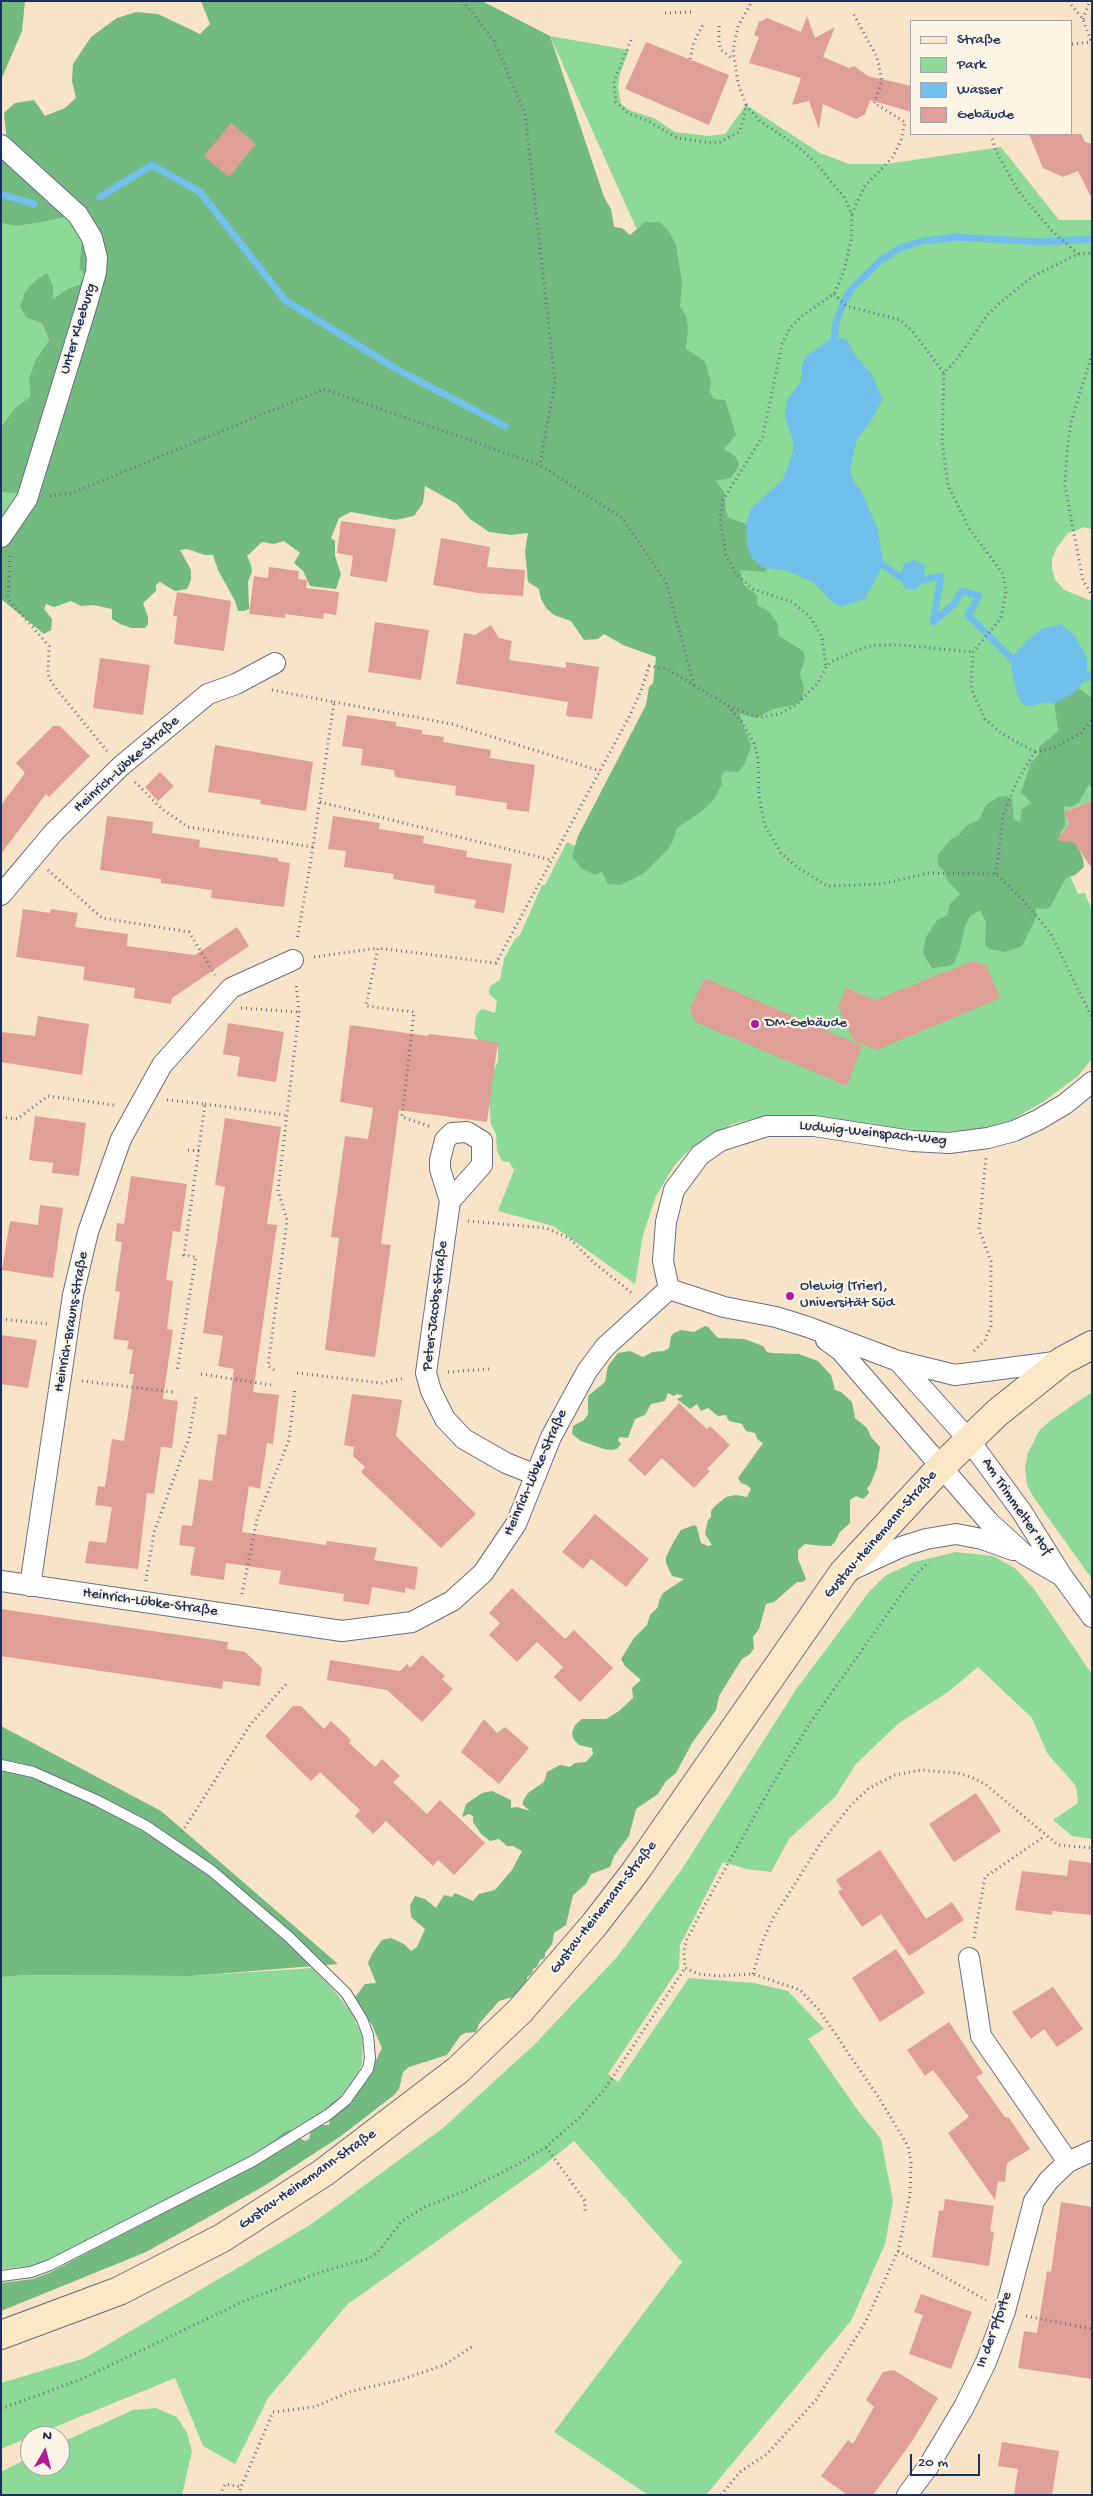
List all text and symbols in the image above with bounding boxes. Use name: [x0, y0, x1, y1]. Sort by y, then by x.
legend: [910, 20, 1073, 135]
text: Straße: [957, 31, 1001, 49]
text: Park: [957, 56, 986, 74]
text: Wasser: [957, 81, 1002, 99]
text: Gebäude: [957, 106, 1014, 124]
street label: Unter Kleeburg: [57, 281, 101, 377]
street label: Heinrich-Lübke-Straße: [70, 713, 184, 817]
place label: DM-Gebäude: [765, 1015, 847, 1033]
marker: DM-Gebäude: [749, 1018, 761, 1030]
street label: Ludwig-Weinspach-Weg: [798, 1117, 948, 1151]
street label: Peter-Jacobs-Straße: [419, 1240, 453, 1372]
street label: Heinrich-Brauns-Straße: [51, 1250, 93, 1394]
place label: Olewig (Trier), Universität Süd: [800, 1278, 894, 1313]
marker: Olewig (Trier), Universität Süd: [784, 1290, 796, 1302]
street label: Heinrich-Lübke-Straße: [500, 1407, 572, 1539]
street label: Am Trimmelter Hof: [977, 1455, 1055, 1559]
street label: Gustav-Heinemann-Straße: [820, 1467, 942, 1603]
street label: Heinrich-Lübke-Straße: [81, 1585, 219, 1621]
street label: Gustav-Heinemann-Straße: [547, 1838, 661, 1978]
street label: Gustav-Heinemann-Straße: [236, 2126, 380, 2234]
street label: In der Pforte: [973, 2290, 1017, 2370]
north arrow: [20, 2426, 70, 2476]
text: N: [41, 2428, 53, 2446]
scale bar: [913, 2444, 983, 2476]
text: 20 m: [918, 2454, 948, 2472]

